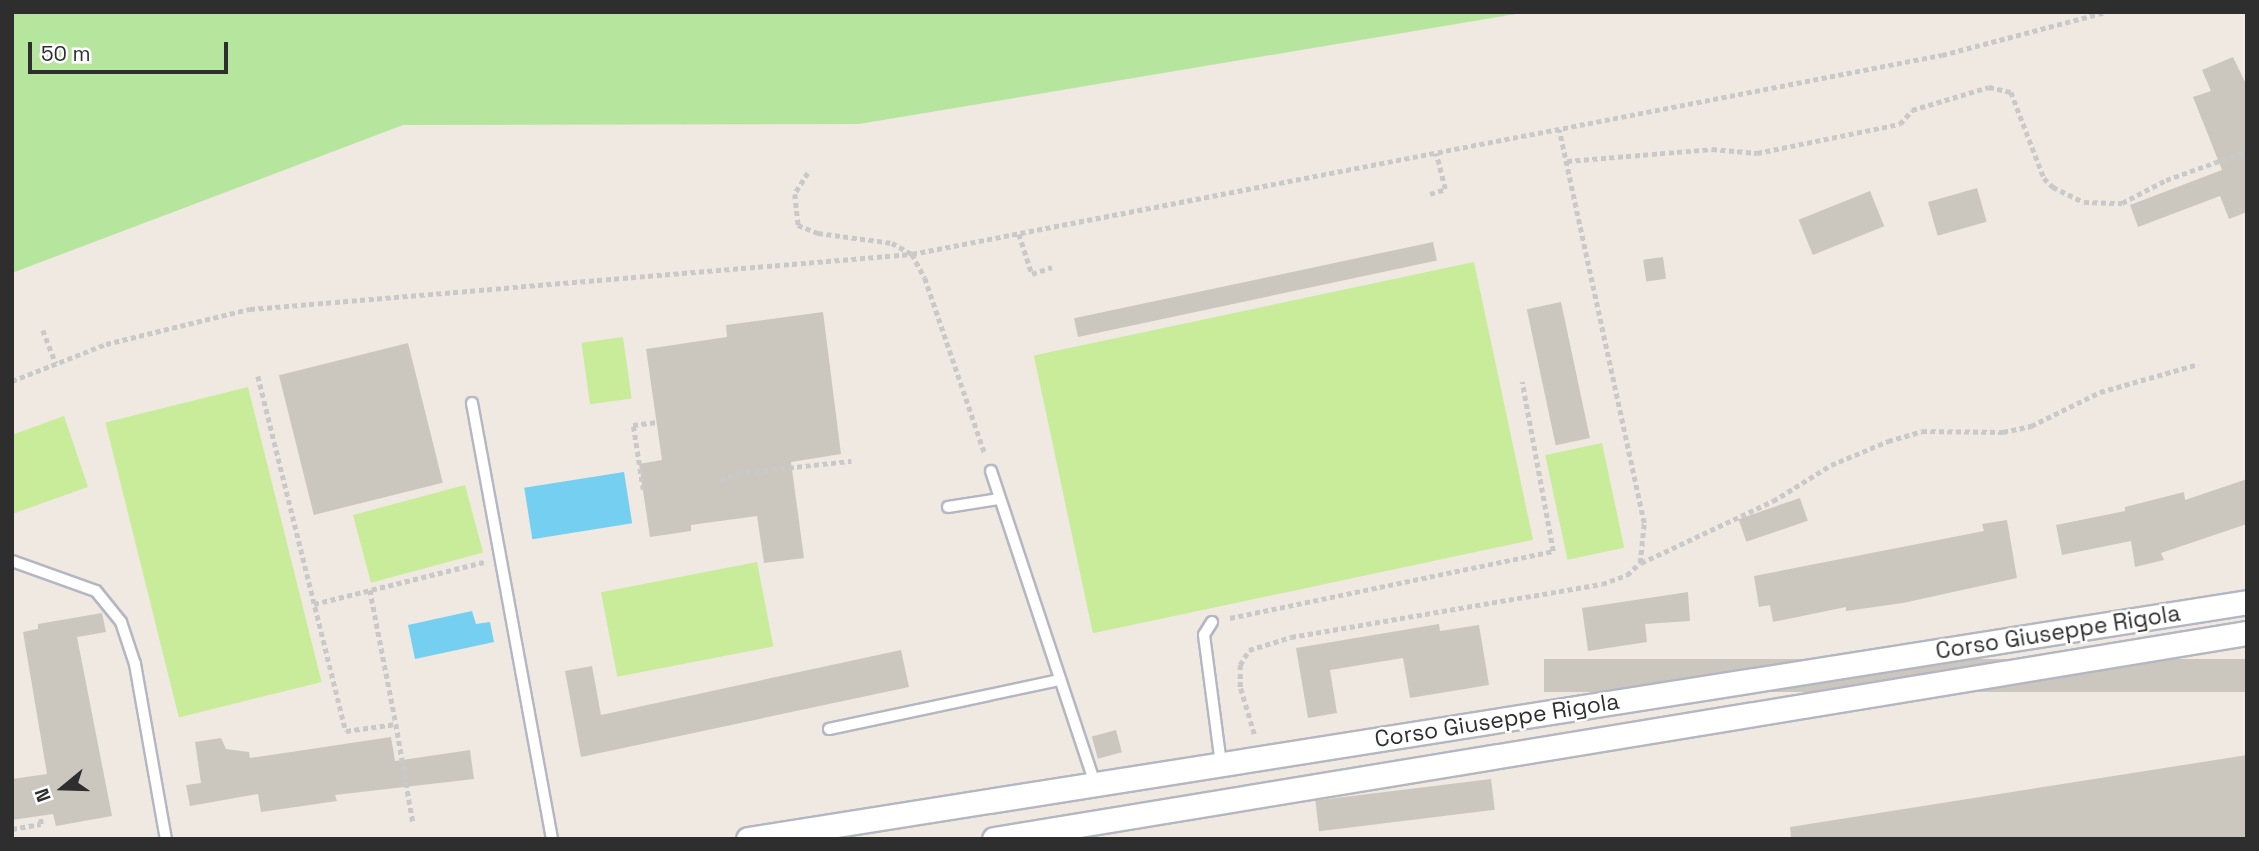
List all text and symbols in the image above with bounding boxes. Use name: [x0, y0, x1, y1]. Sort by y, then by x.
scale bar: [32, 28, 231, 72]
text: 50 m: [41, 40, 91, 67]
street label: Corso Giuseppe Rigola: [1934, 599, 2182, 665]
street label: Corso Giuseppe Rigola: [1373, 687, 1621, 753]
north arrow: [28, 753, 98, 823]
text: N: [29, 785, 57, 805]

